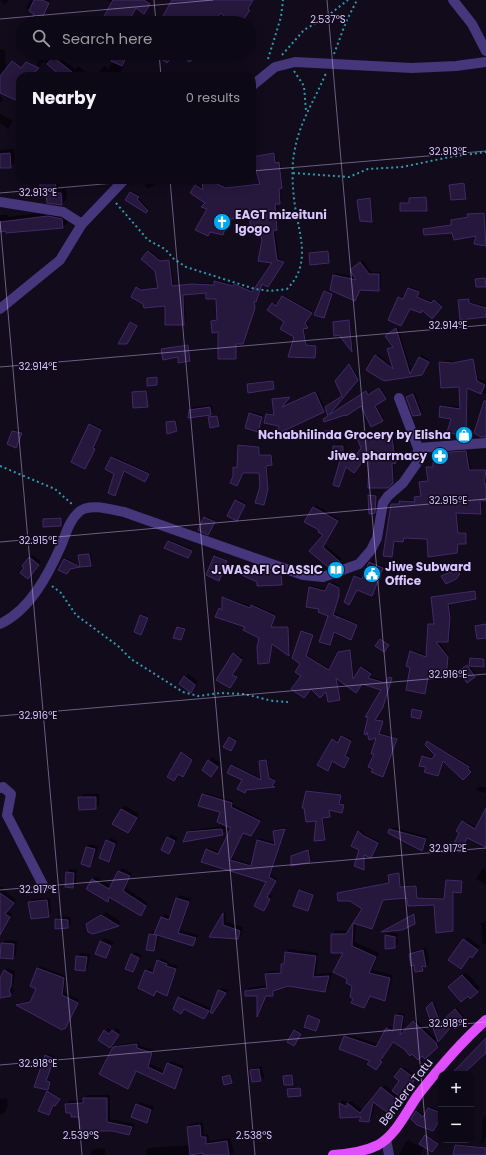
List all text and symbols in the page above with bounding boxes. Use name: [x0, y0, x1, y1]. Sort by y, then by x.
text: 2.537°S: [310, 12, 346, 27]
search box: [16, 16, 256, 60]
icon: search: [30, 27, 52, 49]
text: Search here: [62, 28, 152, 49]
text: Nearby: [32, 86, 96, 110]
text: 0 results: [186, 88, 240, 107]
text: 32.913°E: [429, 144, 467, 159]
text: 32.913°E: [19, 185, 57, 200]
place label: EAGT mizeituni Igogo: [235, 206, 327, 237]
church icon: EAGT mizeituni Igogo: [212, 212, 232, 232]
text: 32.914°E: [429, 318, 467, 333]
text: 32.914°E: [19, 359, 57, 374]
shop icon: Nchabhilinda Grocery by Elisha: [454, 425, 474, 445]
place label: Nchabhilinda Grocery by Elisha: [258, 426, 451, 443]
pharmacy icon: Jiwe. pharmacy: [430, 446, 450, 466]
place label: Jiwe. pharmacy: [328, 447, 427, 464]
text: 32.915°E: [429, 493, 467, 508]
text: 32.915°E: [19, 533, 57, 548]
place label: Jiwe Subward Office: [385, 558, 471, 589]
library icon: J.WASAFI CLASSIC: [326, 560, 346, 580]
place label: J.WASAFI CLASSIC: [211, 561, 323, 578]
public building icon: Jiwe Subward Office: [362, 564, 382, 584]
text: 32.916°E: [429, 667, 467, 682]
text: 32.916°E: [19, 708, 57, 723]
text: 32.917°E: [429, 841, 467, 856]
text: 32.917°E: [19, 882, 57, 897]
text: 32.918°E: [429, 1016, 467, 1031]
street label: Bendera Tatu: [375, 1054, 437, 1129]
text: 32.918°E: [19, 1056, 57, 1071]
map controls: [438, 1071, 474, 1143]
button: +: [438, 1071, 474, 1107]
button: −: [438, 1107, 474, 1143]
text: 2.539°S: [63, 1128, 99, 1143]
text: 2.538°S: [236, 1128, 272, 1143]

